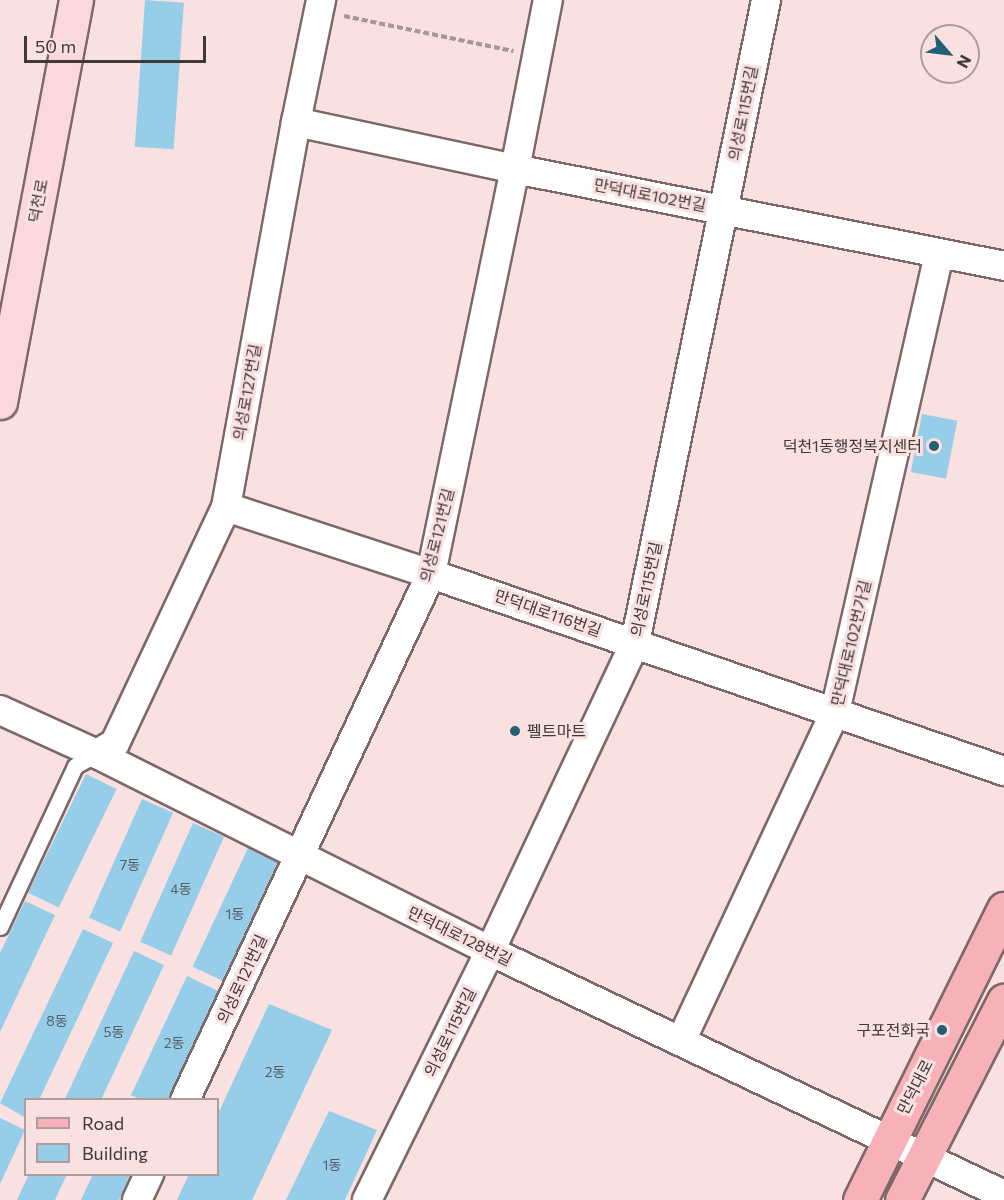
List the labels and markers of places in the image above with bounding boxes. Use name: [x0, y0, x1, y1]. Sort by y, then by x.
place label: 덕천1동행정복지센터: [783, 436, 922, 456]
marker: 덕천1동행정복지센터: [927, 439, 941, 453]
place label: 펠트마트: [527, 721, 586, 741]
marker: 펠트마트: [508, 724, 522, 738]
place label: 구포전화국: [856, 1020, 930, 1040]
marker: 구포전화국: [935, 1023, 949, 1037]

